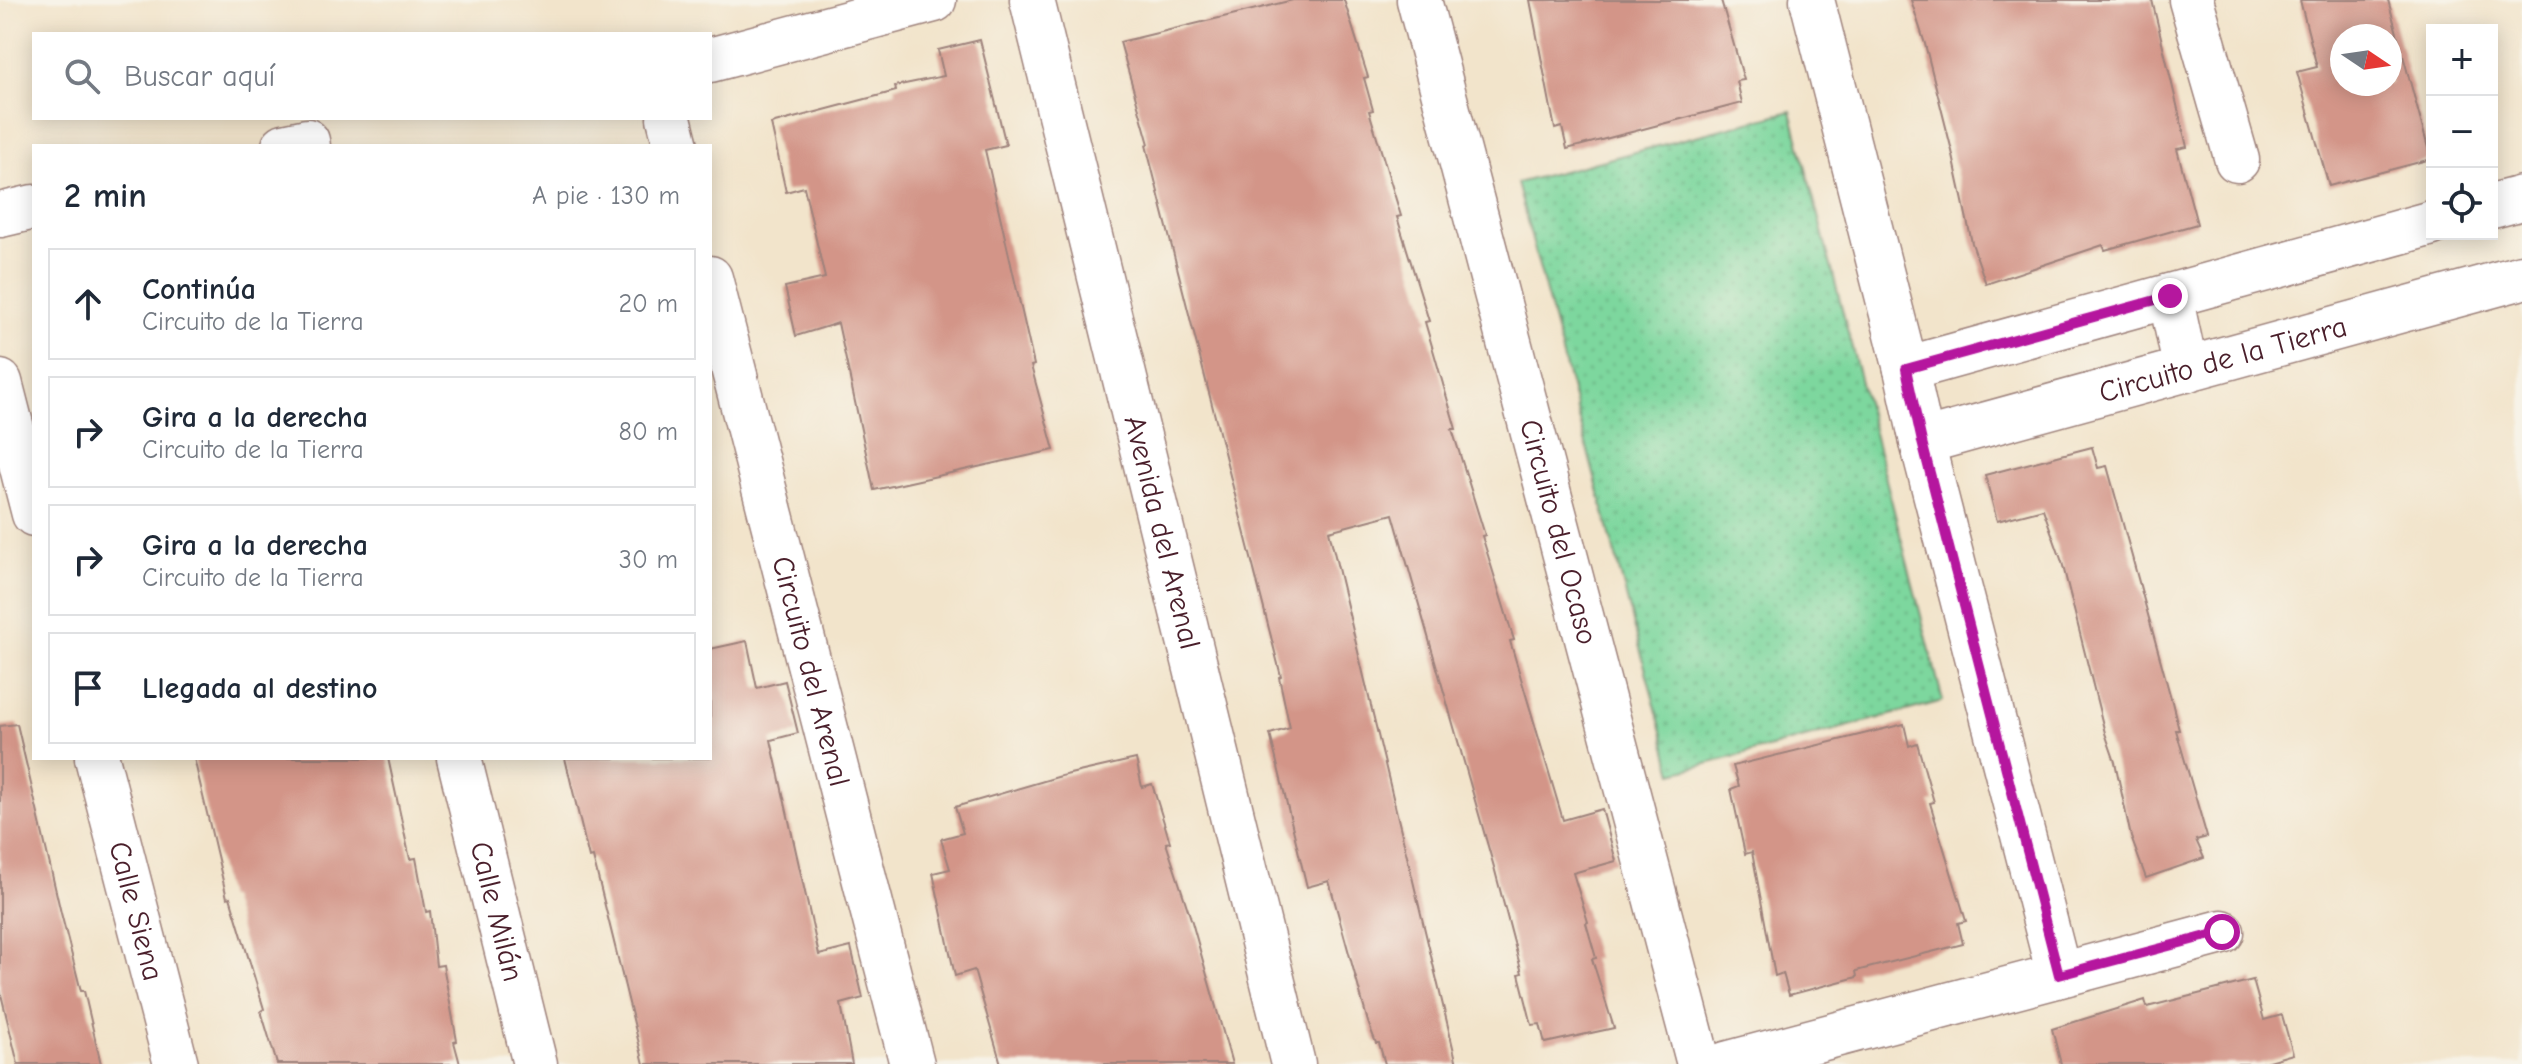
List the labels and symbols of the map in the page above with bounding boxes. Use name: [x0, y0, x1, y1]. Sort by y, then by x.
north arrow: [2330, 24, 2402, 96]
route end: [2152, 278, 2188, 314]
street label: Circuito de la Tierra: [2095, 309, 2351, 411]
street label: Avenida del Arenal: [1117, 412, 1208, 653]
street label: Circuito del Ocaso: [1512, 416, 1605, 648]
street label: Circuito del Arenal: [764, 552, 857, 790]
street label: Calle Siena: [101, 838, 171, 985]
street label: Calle Milán: [462, 838, 531, 985]
route start: [2204, 914, 2240, 950]

